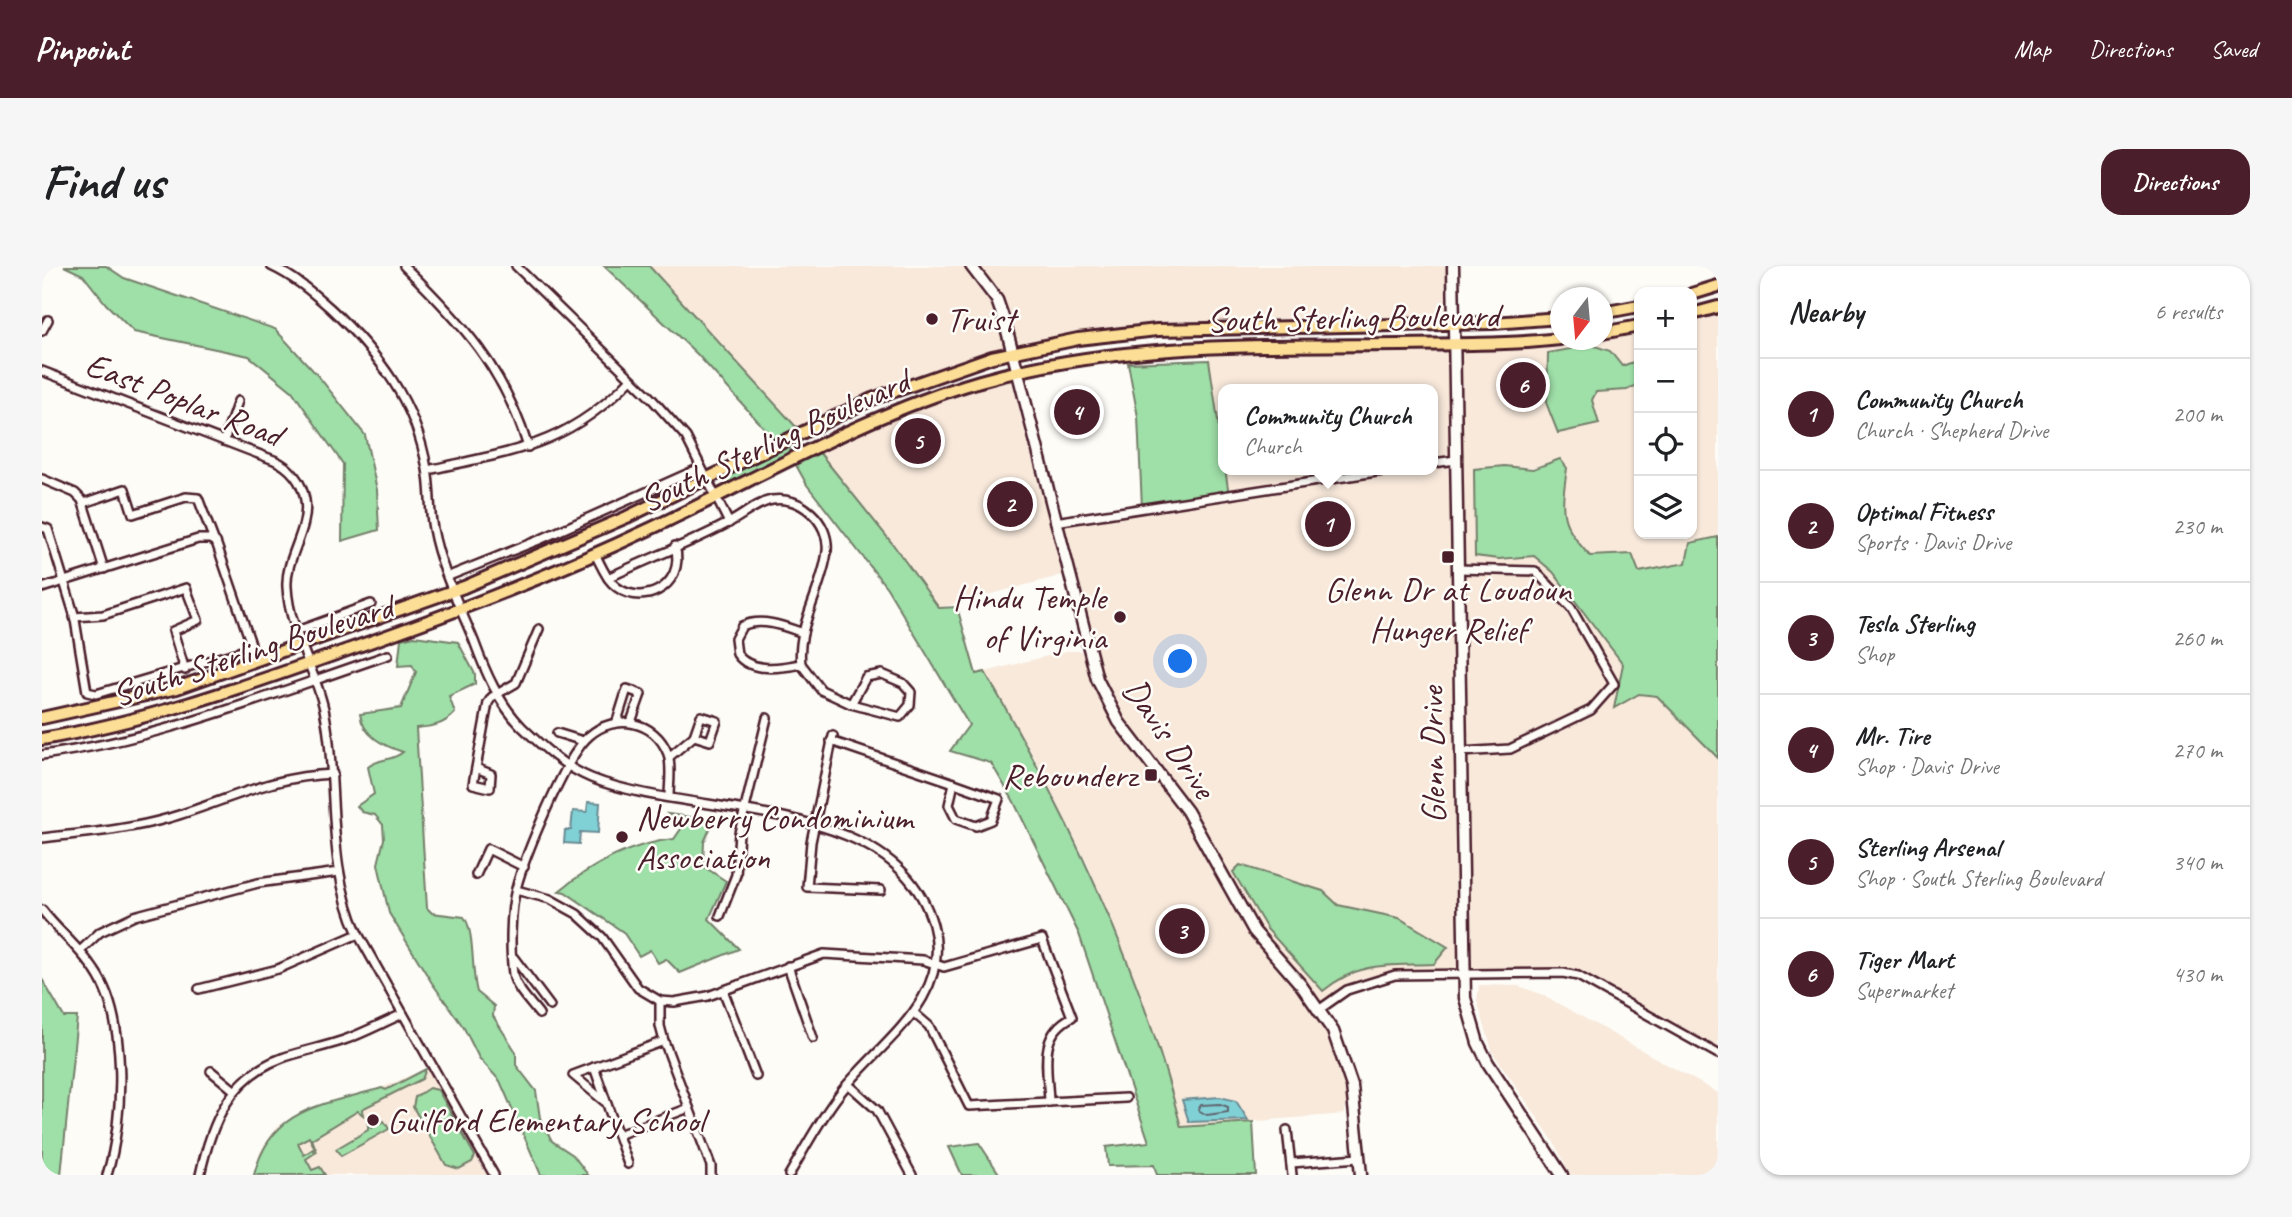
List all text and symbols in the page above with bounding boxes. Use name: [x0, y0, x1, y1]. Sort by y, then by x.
text: Pinpoint: [35, 28, 129, 70]
text: Map: [2014, 34, 2051, 64]
text: Directions: [2089, 34, 2172, 64]
text: Saved: [2210, 34, 2257, 64]
button: Directions: [2101, 149, 2250, 215]
text: Find us: [42, 151, 164, 213]
north arrow: [1550, 287, 1613, 350]
map controls: [1634, 287, 1697, 539]
button: +: [1634, 287, 1697, 350]
street label: South Sterling Boulevard: [1206, 292, 1505, 343]
text: Nearby: [1788, 293, 1864, 331]
place label: Truist: [946, 297, 1019, 342]
text: 6 results: [2155, 297, 2222, 326]
marker: Truist: [924, 311, 940, 327]
street label: East Poplar Road: [79, 341, 293, 459]
button: −: [1634, 350, 1697, 413]
street label: South Sterling Boulevard: [632, 356, 921, 523]
pin: 6: [1500, 359, 1546, 411]
text: Community Church: [1855, 383, 2023, 416]
popup: [1218, 384, 1438, 475]
pin: 4: [1054, 386, 1100, 438]
text: Community Church: [1244, 399, 1412, 432]
text: 1: [1806, 400, 1816, 429]
text: 200 m: [2173, 400, 2222, 429]
button: locate: [1634, 413, 1697, 476]
pin: 5: [895, 415, 941, 467]
text: Church · Shepherd Drive: [1855, 416, 2048, 445]
text: Church: [1244, 432, 1302, 461]
button: layers: [1634, 476, 1697, 539]
pin: 2: [987, 478, 1033, 530]
text: Optimal Fitness: [1855, 495, 1993, 528]
pin: 1: [1305, 498, 1351, 550]
text: 2: [1806, 512, 1816, 541]
text: 230 m: [2173, 512, 2222, 541]
text: Sports · Davis Drive: [1855, 528, 2011, 557]
marker: Glenn Dr at Loudoun Hunger Relief: [1440, 549, 1456, 565]
place label: Glenn Dr at Loudoun Hunger Relief: [1325, 567, 1572, 652]
place label: Hindu Temple of Virginia: [953, 575, 1109, 660]
street label: South Sterling Boulevard: [106, 582, 403, 717]
text: Tesla Sterling: [1855, 607, 1975, 640]
marker: Hindu Temple of Virginia: [1112, 609, 1128, 625]
text: 3: [1806, 624, 1816, 653]
text: 260 m: [2173, 624, 2222, 653]
text: Shop: [1855, 640, 1894, 669]
your location: [1163, 644, 1197, 678]
street label: Davis Drive: [1113, 669, 1228, 809]
street label: Glenn Drive: [1409, 683, 1456, 824]
text: Mr. Tire: [1855, 719, 1930, 752]
text: 4: [1806, 736, 1816, 765]
text: 270 m: [2173, 736, 2222, 765]
text: Shop · Davis Drive: [1855, 752, 1999, 781]
place label: Rebounderz: [1002, 753, 1140, 798]
marker: Rebounderz: [1143, 767, 1159, 783]
place label: Newberry Condominium Association: [636, 795, 916, 880]
marker: Newberry Condominium Association: [614, 829, 630, 845]
text: Sterling Arsenal: [1855, 831, 2000, 864]
text: 5: [1806, 848, 1816, 877]
text: 340 m: [2173, 848, 2222, 877]
text: Shop · South Sterling Boulevard: [1855, 864, 2102, 893]
pin: 3: [1159, 905, 1205, 957]
text: Tiger Mart: [1855, 943, 1954, 976]
text: 6: [1806, 960, 1816, 989]
text: 430 m: [2173, 960, 2222, 989]
text: Supermarket: [1855, 976, 1953, 1005]
place label: Guilford Elementary School: [387, 1098, 710, 1143]
marker: Guilford Elementary School: [365, 1112, 381, 1128]

